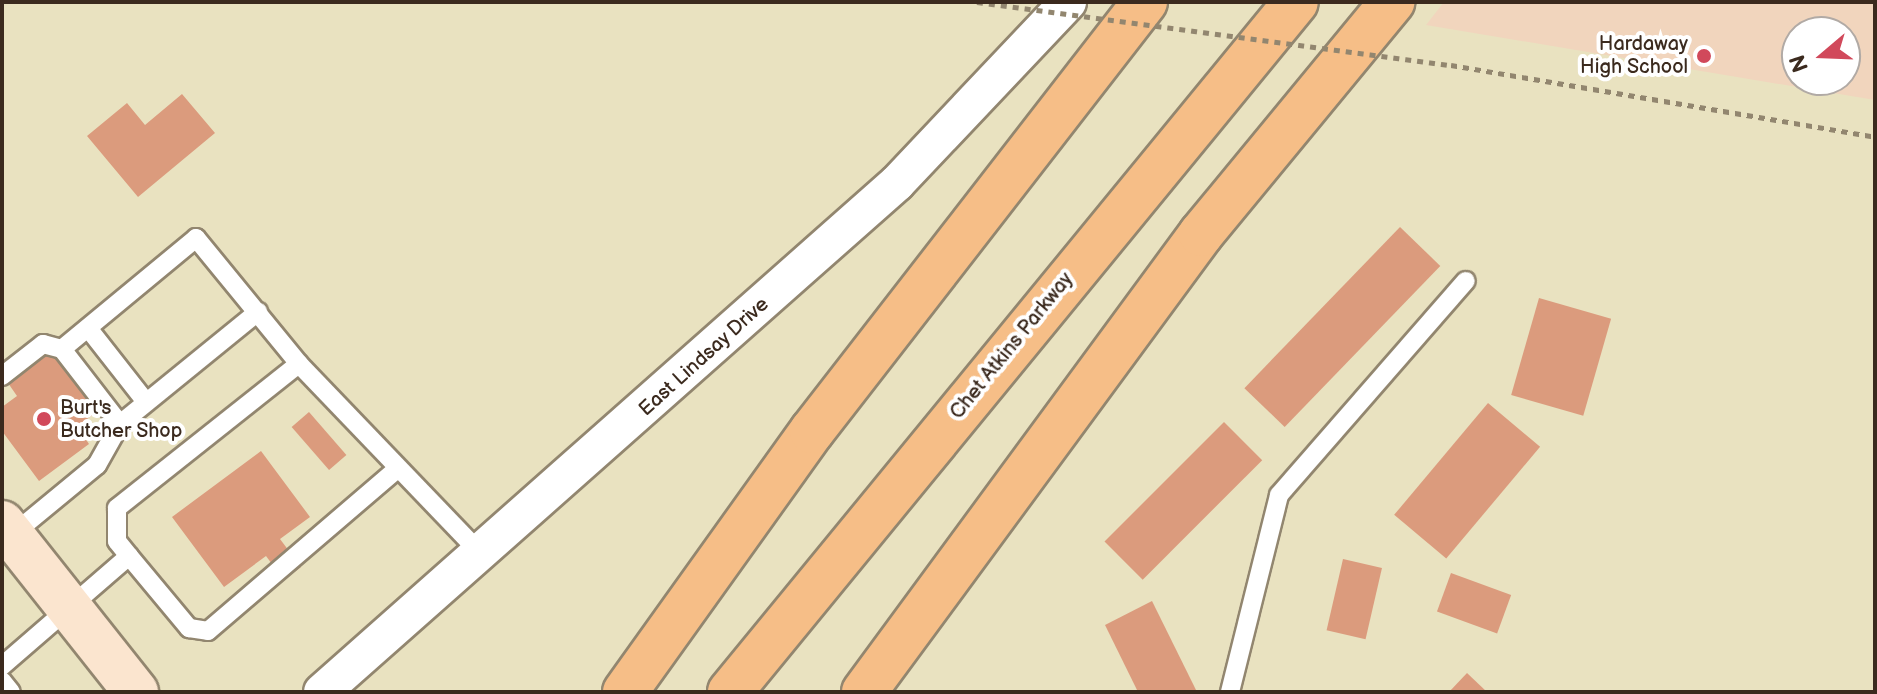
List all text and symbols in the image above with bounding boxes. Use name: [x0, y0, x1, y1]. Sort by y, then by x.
north arrow: [1781, 16, 1861, 96]
place label: Hardaway High School: [1580, 32, 1688, 79]
marker: Hardaway High School: [1695, 47, 1713, 65]
text: N: [1784, 51, 1815, 76]
street label: Chet Atkins Parkway: [945, 268, 1079, 424]
street label: East Lindsay Drive: [634, 292, 774, 422]
place label: Burt's Butcher Shop: [60, 396, 183, 443]
marker: Burt's Butcher Shop: [35, 410, 53, 428]

